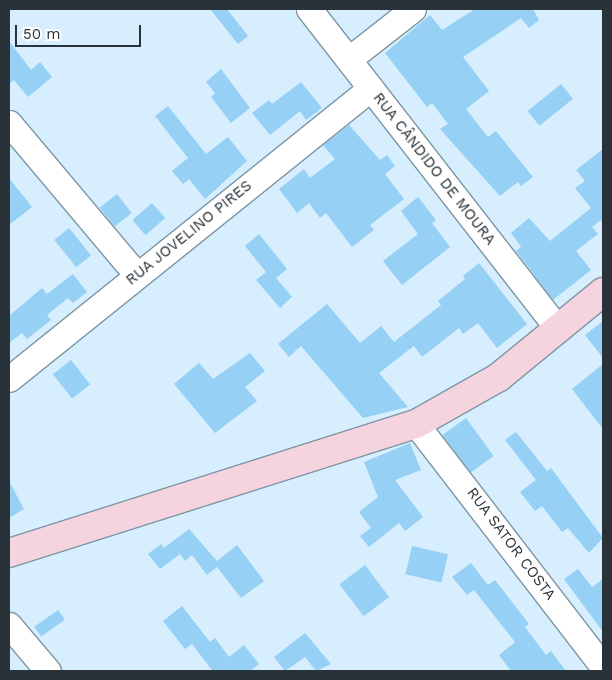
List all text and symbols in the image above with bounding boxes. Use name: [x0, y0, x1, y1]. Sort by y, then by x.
scale bar: [18, 15, 144, 47]
text: 50 m: [23, 25, 60, 43]
street label: RUA CÂNDIDO DE MOURA: [369, 89, 499, 249]
street label: RUA JOVELINO PIRES: [122, 176, 256, 290]
street label: RUA SATOR COSTA: [463, 484, 559, 604]

